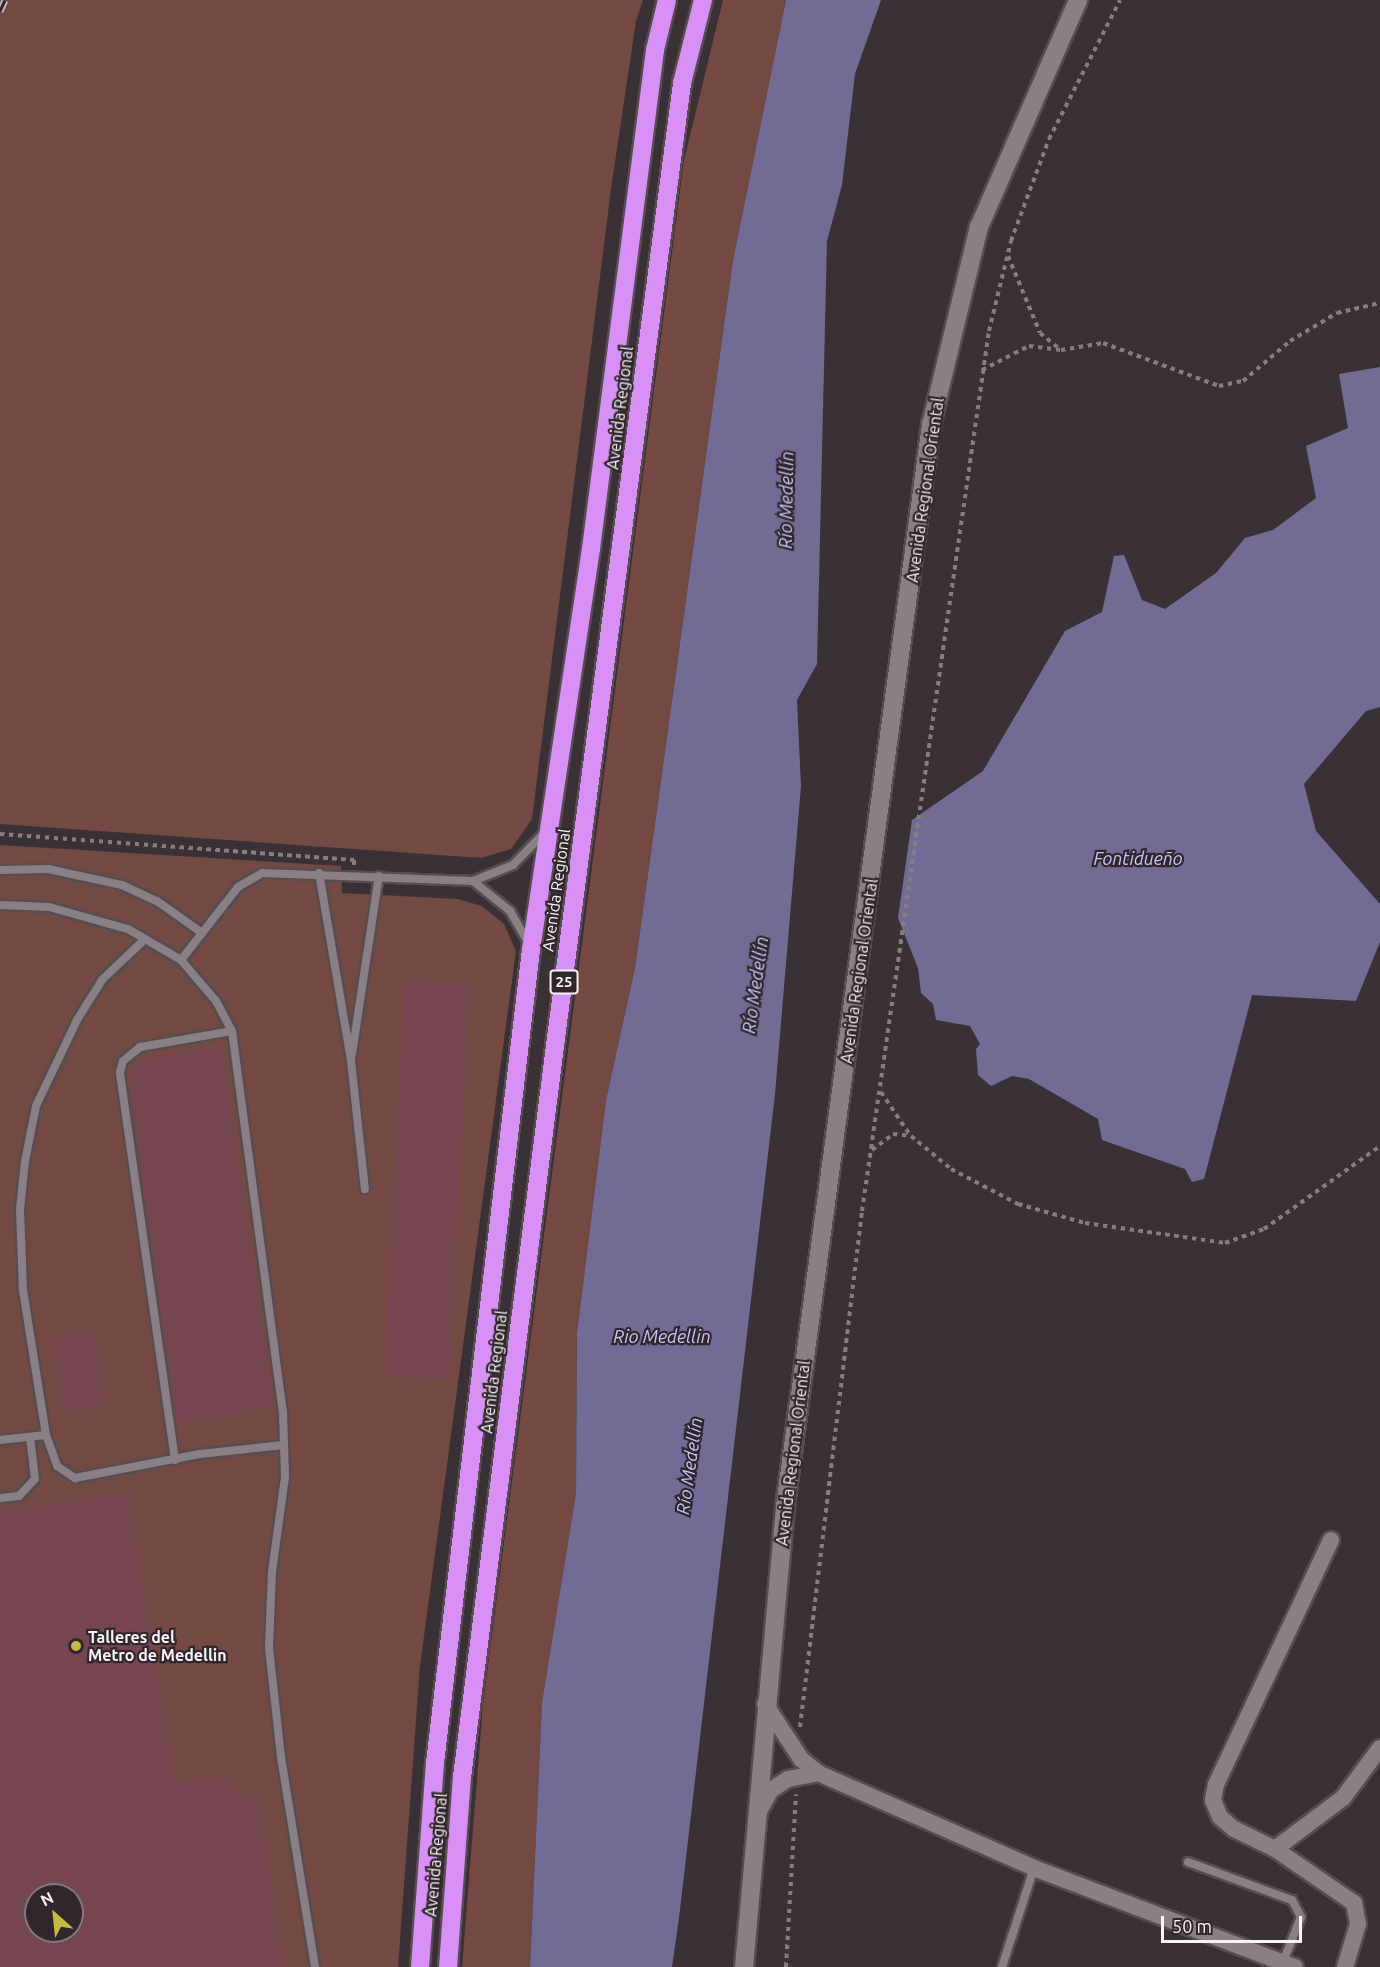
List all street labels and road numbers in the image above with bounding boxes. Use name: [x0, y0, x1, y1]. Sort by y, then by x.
street label: Avenida Regional: [603, 345, 637, 471]
street label: Avenida Regional Oriental: [903, 396, 947, 584]
street label: Avenida Regional: [538, 827, 574, 953]
street label: Avenida Regional Oriental: [837, 877, 881, 1065]
road number: 25: [549, 970, 579, 994]
street label: Avenida Regional: [477, 1309, 511, 1435]
street label: Avenida Regional Oriental: [772, 1359, 814, 1547]
street label: Avenida Regional: [421, 1792, 451, 1918]

